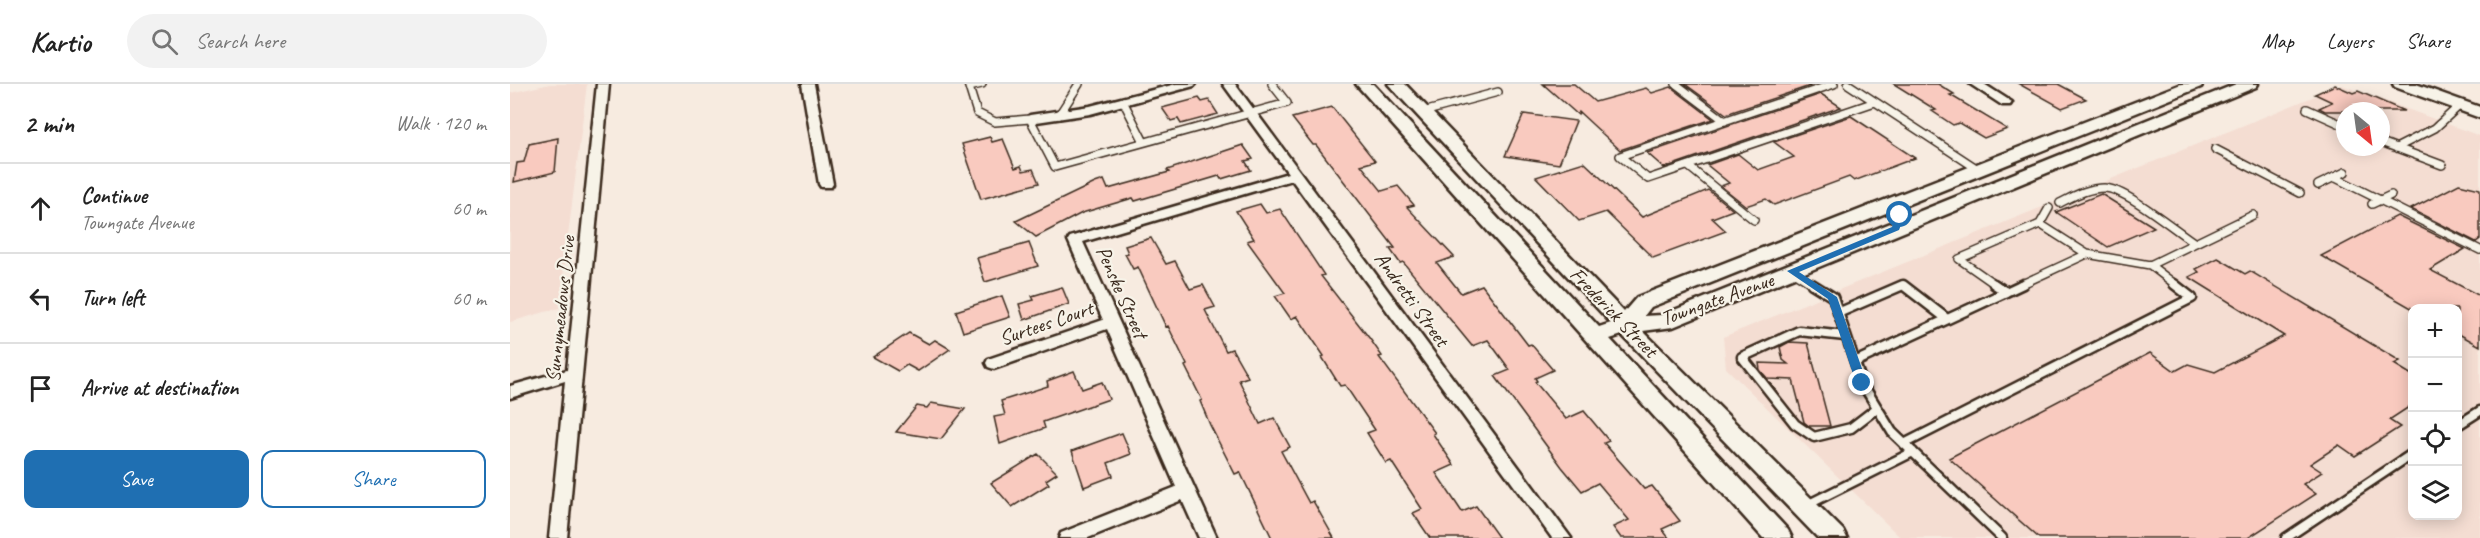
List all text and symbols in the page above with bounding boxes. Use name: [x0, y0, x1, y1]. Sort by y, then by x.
search box: [127, 14, 547, 68]
text: Kartio: [30, 24, 91, 59]
icon: search: [148, 25, 181, 58]
text: Search here: [196, 27, 285, 55]
text: Map: [2261, 28, 2294, 54]
text: Layers: [2327, 28, 2373, 54]
text: Share: [2406, 28, 2450, 54]
north arrow: [2336, 102, 2390, 156]
text: 2 min: [24, 107, 74, 140]
text: Walk · 120 m: [396, 111, 486, 136]
text: Continue: [81, 182, 147, 210]
icon: ahead: [24, 192, 57, 225]
text: 60 m: [452, 196, 486, 221]
route start: [1886, 201, 1912, 227]
text: Towngate Avenue: [81, 210, 194, 235]
street label: Sunnymeadows Drive: [539, 233, 581, 383]
street label: Penske Street: [1090, 242, 1155, 345]
street label: Andretti Street: [1369, 247, 1456, 353]
street label: Frederick Street: [1564, 261, 1665, 364]
street label: Towngate Avenue: [1657, 266, 1778, 331]
icon: left: [24, 282, 57, 315]
text: Turn left: [81, 284, 145, 312]
text: 60 m: [452, 286, 486, 311]
street label: Surtees Court: [996, 294, 1098, 351]
map controls: [2408, 304, 2462, 520]
button: +: [2408, 304, 2462, 358]
button: −: [2408, 358, 2462, 412]
route end: [1848, 369, 1874, 395]
icon: arrive: [24, 372, 57, 405]
text: Arrive at destination: [81, 374, 238, 402]
button: locate: [2408, 412, 2462, 466]
button: Save: [24, 450, 249, 508]
button: Share: [261, 450, 486, 508]
button: layers: [2408, 466, 2462, 520]

